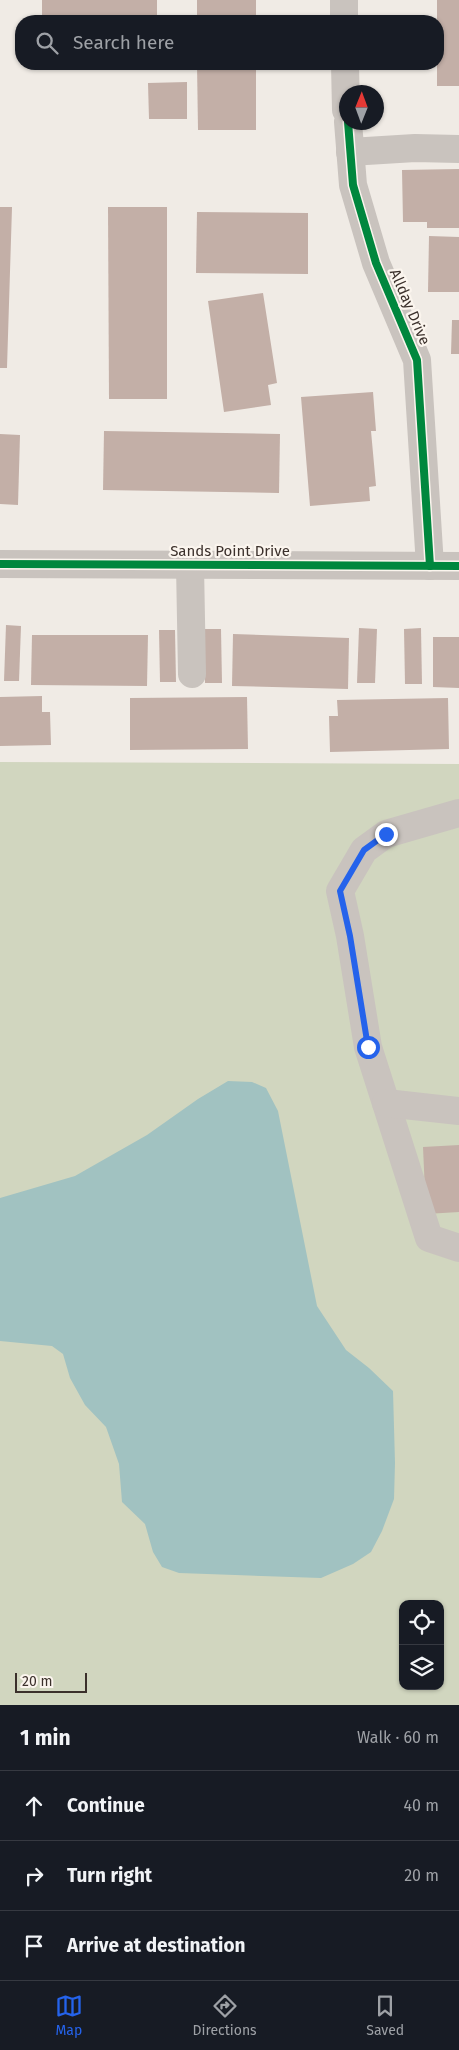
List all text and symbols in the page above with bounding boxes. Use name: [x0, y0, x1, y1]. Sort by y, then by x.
search box: [15, 15, 444, 70]
icon: search: [33, 29, 61, 57]
text: Search here: [73, 31, 174, 54]
north arrow: [339, 85, 384, 130]
street label: Allday Drive: [386, 266, 434, 348]
street label: Sands Point Drive: [170, 542, 290, 560]
route end: [375, 823, 398, 846]
route start: [357, 1036, 380, 1059]
map controls: [399, 1600, 444, 1690]
button: locate: [399, 1600, 444, 1645]
button: layers: [399, 1645, 444, 1690]
scale bar: [15, 1670, 88, 1693]
text: 20 m: [22, 1673, 52, 1690]
text: 1 min: [20, 1725, 71, 1751]
text: Walk · 60 m: [357, 1728, 439, 1747]
icon: ahead: [20, 1792, 48, 1820]
text: Continue: [67, 1794, 145, 1817]
text: 40 m: [404, 1796, 439, 1815]
icon: right: [20, 1862, 48, 1890]
text: Turn right: [67, 1864, 152, 1887]
text: 20 m: [404, 1866, 439, 1885]
icon: arrive: [20, 1932, 48, 1960]
text: Arrive at destination: [67, 1934, 246, 1957]
tab: Map: [55, 1992, 83, 2039]
tab: Directions: [192, 1992, 257, 2039]
tab: Saved: [366, 1992, 404, 2039]

